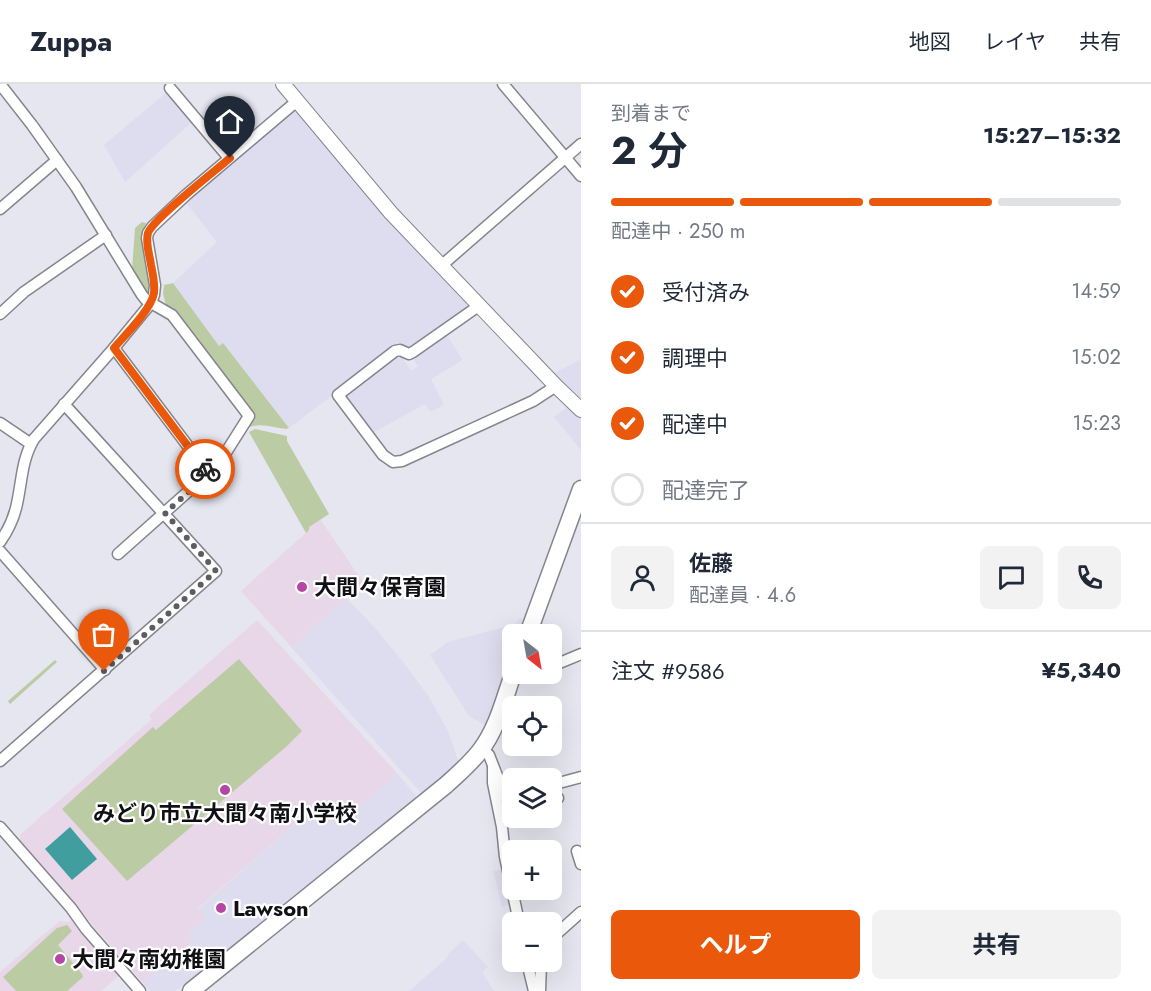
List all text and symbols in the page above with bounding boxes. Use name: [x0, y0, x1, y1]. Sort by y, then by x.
text: Zuppa: [30, 21, 112, 62]
text: 地図: [909, 27, 951, 57]
text: レイヤ: [984, 27, 1046, 57]
text: 共有: [1079, 27, 1121, 57]
pin: [204, 96, 255, 158]
text: 到着まで: [611, 99, 691, 128]
icon: home: [213, 105, 246, 138]
text: 15:27–15:32: [983, 119, 1121, 151]
text: 2 分: [611, 122, 687, 179]
text: 配達中 · 250 m: [611, 217, 745, 246]
icon: check: [611, 275, 644, 308]
text: 受付済み: [662, 276, 750, 308]
text: 14:59: [1072, 277, 1121, 306]
icon: check: [611, 341, 644, 374]
text: 調理中: [662, 342, 728, 374]
text: 15:02: [1071, 343, 1121, 372]
icon: check: [611, 407, 644, 440]
text: 配達中: [662, 408, 728, 440]
text: 15:23: [1072, 409, 1121, 438]
courier: [175, 439, 235, 499]
icon: bike: [189, 453, 222, 486]
text: 配達完了: [662, 474, 750, 506]
button: person: [611, 546, 674, 609]
button: chat: [980, 546, 1043, 609]
button: phone: [1058, 546, 1121, 609]
text: 佐藤: [689, 547, 733, 579]
place label: 大間々保育園: [314, 571, 446, 603]
marker: 大間々保育園: [295, 580, 309, 594]
text: 配達員 · 4.6: [689, 581, 796, 610]
pin: [78, 609, 129, 671]
icon: bag: [87, 618, 120, 651]
north arrow: [502, 624, 562, 684]
map controls: [502, 624, 562, 972]
text: ¥5,340: [1041, 654, 1121, 686]
text: 注文 #9586: [611, 655, 725, 687]
button: locate: [502, 696, 562, 756]
button: layers: [502, 768, 562, 828]
marker: みどり市立大間々南小学校: [218, 783, 232, 797]
place label: みどり市立大間々南小学校: [93, 797, 357, 829]
button: +: [502, 840, 562, 900]
place label: Lawson: [233, 892, 309, 924]
marker: Lawson: [214, 901, 228, 915]
button: ヘルプ: [611, 910, 860, 979]
button: 共有: [872, 910, 1121, 979]
button: −: [502, 912, 562, 972]
place label: 大間々南幼稚園: [72, 943, 226, 975]
marker: 大間々南幼稚園: [53, 952, 67, 966]

